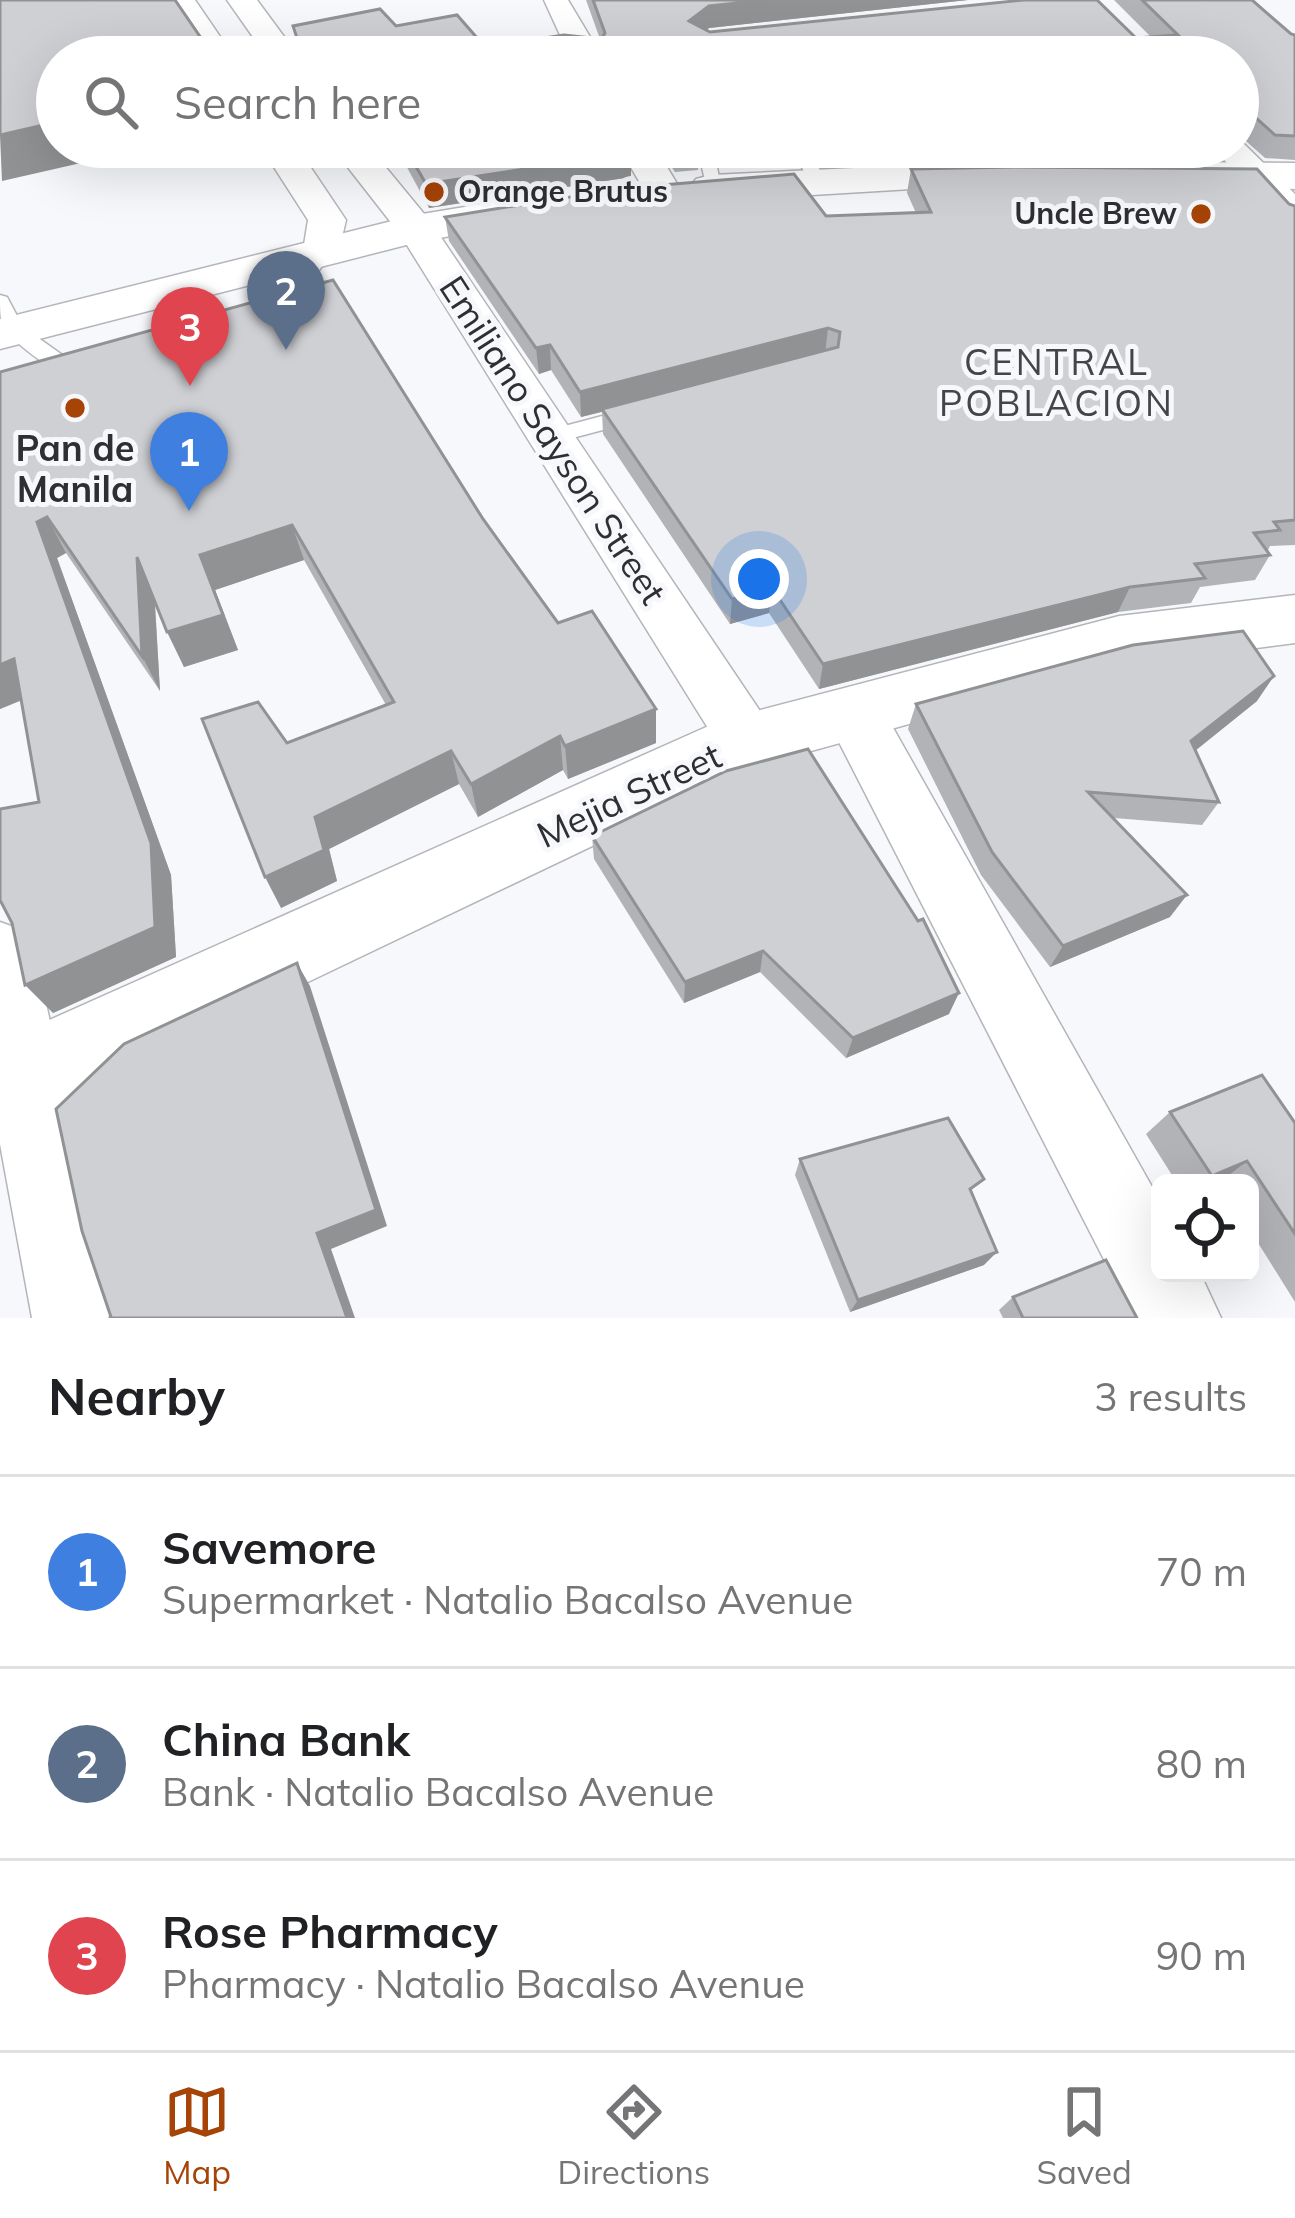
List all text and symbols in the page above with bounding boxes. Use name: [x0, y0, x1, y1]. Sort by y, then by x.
search box: [36, 36, 1259, 168]
icon: search: [78, 69, 144, 135]
text: Search here: [174, 74, 421, 130]
place label: Orange Brutus: [458, 172, 668, 210]
marker: Orange Brutus: [421, 179, 447, 205]
place label: Uncle Brew: [1014, 194, 1178, 232]
marker: Uncle Brew: [1188, 201, 1214, 227]
pin: 2: [247, 251, 325, 350]
street label: Emiliano Sayson Street: [430, 267, 676, 612]
pin: 3: [151, 287, 229, 386]
district label: CENTRAL POBLACION: [939, 339, 1175, 425]
marker: Pan de Manila: [62, 395, 88, 421]
pin: 1: [150, 412, 228, 511]
place label: Pan de Manila: [15, 425, 135, 511]
your location: [729, 549, 789, 609]
street label: Mejia Street: [529, 732, 728, 857]
map controls: [1151, 1174, 1259, 1282]
button: locate: [1151, 1174, 1259, 1282]
text: Nearby: [48, 1364, 225, 1428]
text: 3 results: [1094, 1372, 1247, 1421]
text: Savemore: [162, 1519, 376, 1575]
text: 1: [75, 1547, 99, 1596]
text: 70 m: [1156, 1547, 1247, 1596]
text: Supermarket · Natalio Bacalso Avenue: [162, 1575, 853, 1624]
text: China Bank: [162, 1711, 410, 1767]
text: 2: [75, 1739, 99, 1788]
text: 80 m: [1156, 1739, 1247, 1788]
text: Bank · Natalio Bacalso Avenue: [162, 1767, 714, 1816]
text: Rose Pharmacy: [162, 1903, 498, 1959]
text: 3: [75, 1931, 99, 1980]
text: 90 m: [1156, 1931, 1247, 1980]
text: Pharmacy · Natalio Bacalso Avenue: [162, 1959, 805, 2008]
tab: Map: [163, 2079, 231, 2192]
tab: Directions: [558, 2079, 710, 2192]
tab: Saved: [1037, 2079, 1132, 2192]

